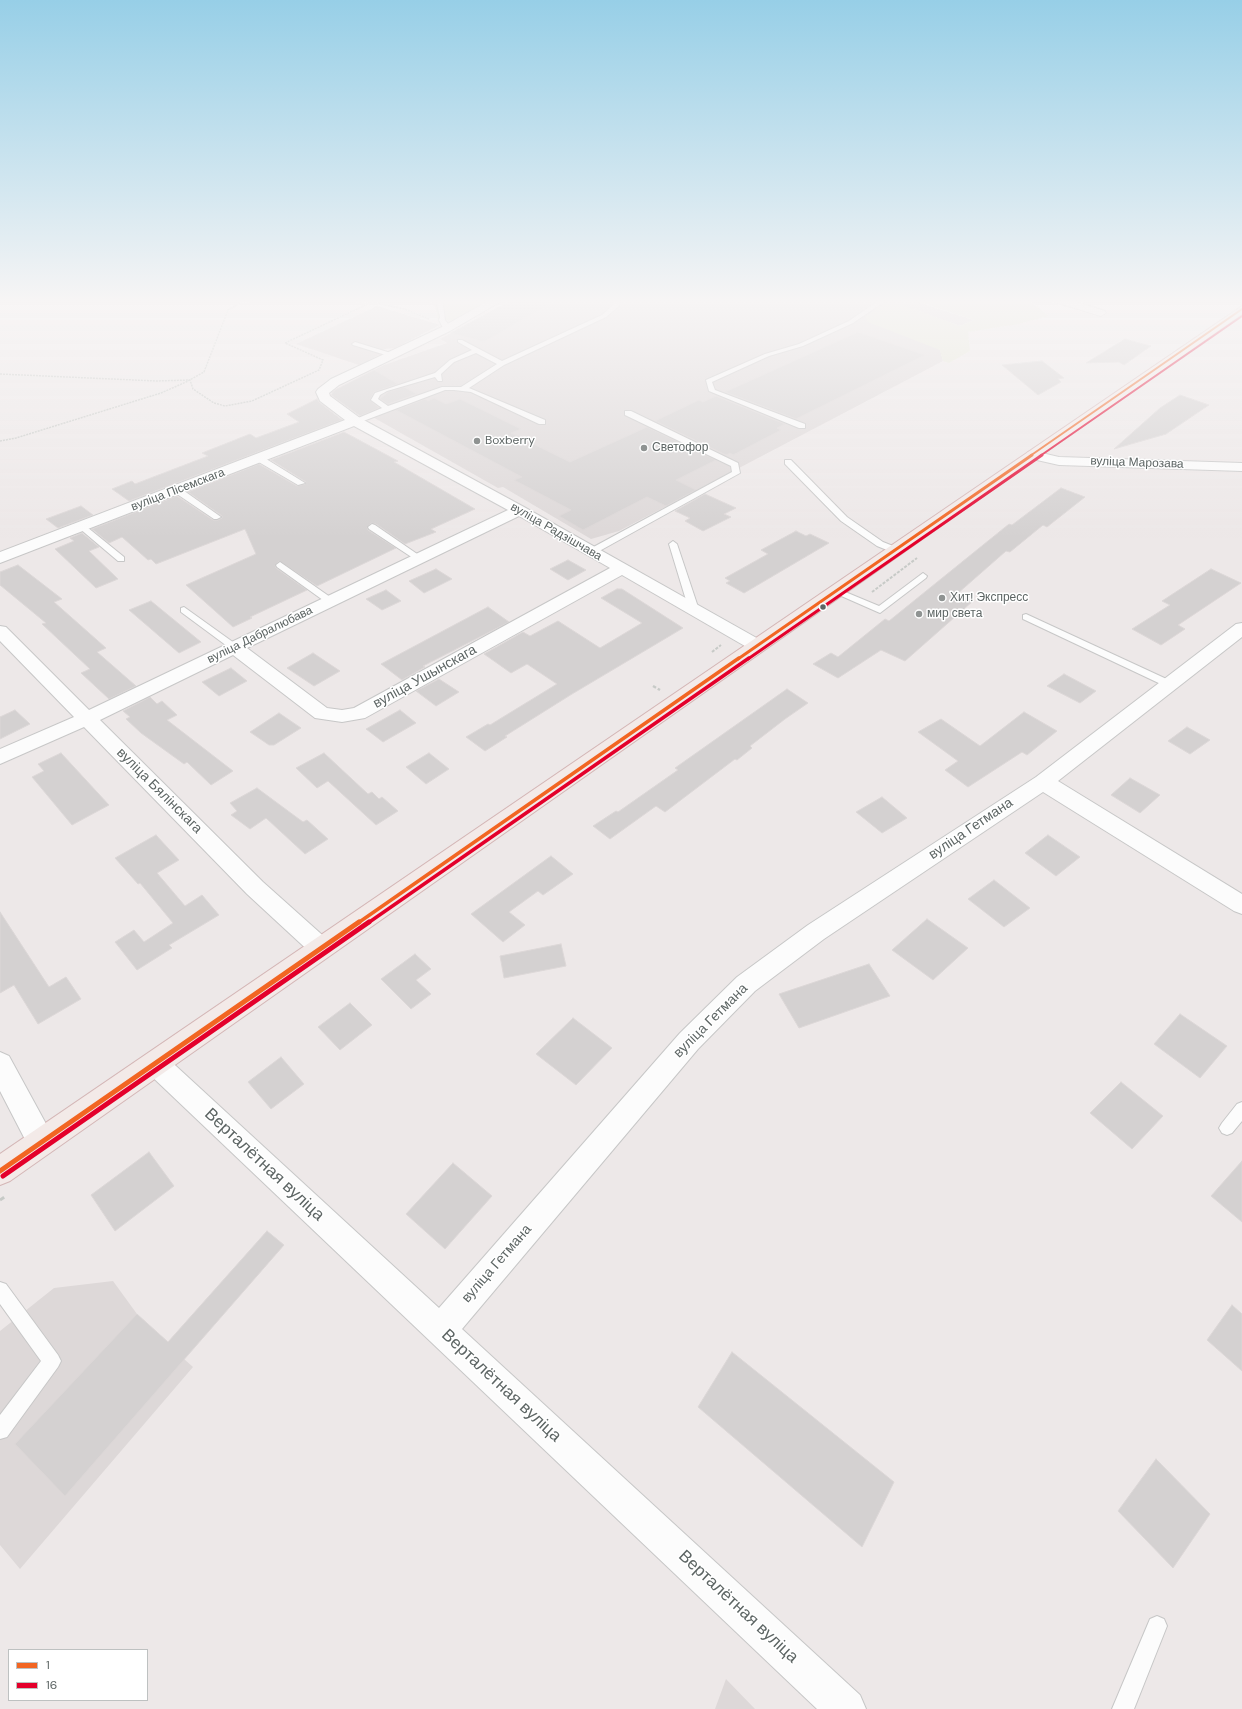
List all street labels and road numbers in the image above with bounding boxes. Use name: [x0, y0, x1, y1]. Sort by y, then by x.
street label: вуліца Марозава: [1090, 454, 1184, 472]
street label: вуліца Пісемскага: [129, 465, 227, 515]
street label: вуліца Радзішчава: [508, 500, 604, 564]
street label: вуліца Дабралюбава: [205, 603, 315, 667]
street label: вуліца Ушынскага: [370, 642, 480, 712]
street label: вуліца Бялінскага: [113, 745, 205, 837]
street label: вуліца Гетмана: [926, 795, 1016, 863]
street label: вуліца Гетмана: [670, 980, 752, 1062]
street label: Верталётная вуліца: [200, 1104, 328, 1226]
street label: вуліца Гетмана: [459, 1222, 535, 1306]
street label: Верталётная вуліца: [437, 1325, 565, 1447]
street label: Верталётная вуліца: [674, 1546, 802, 1668]

